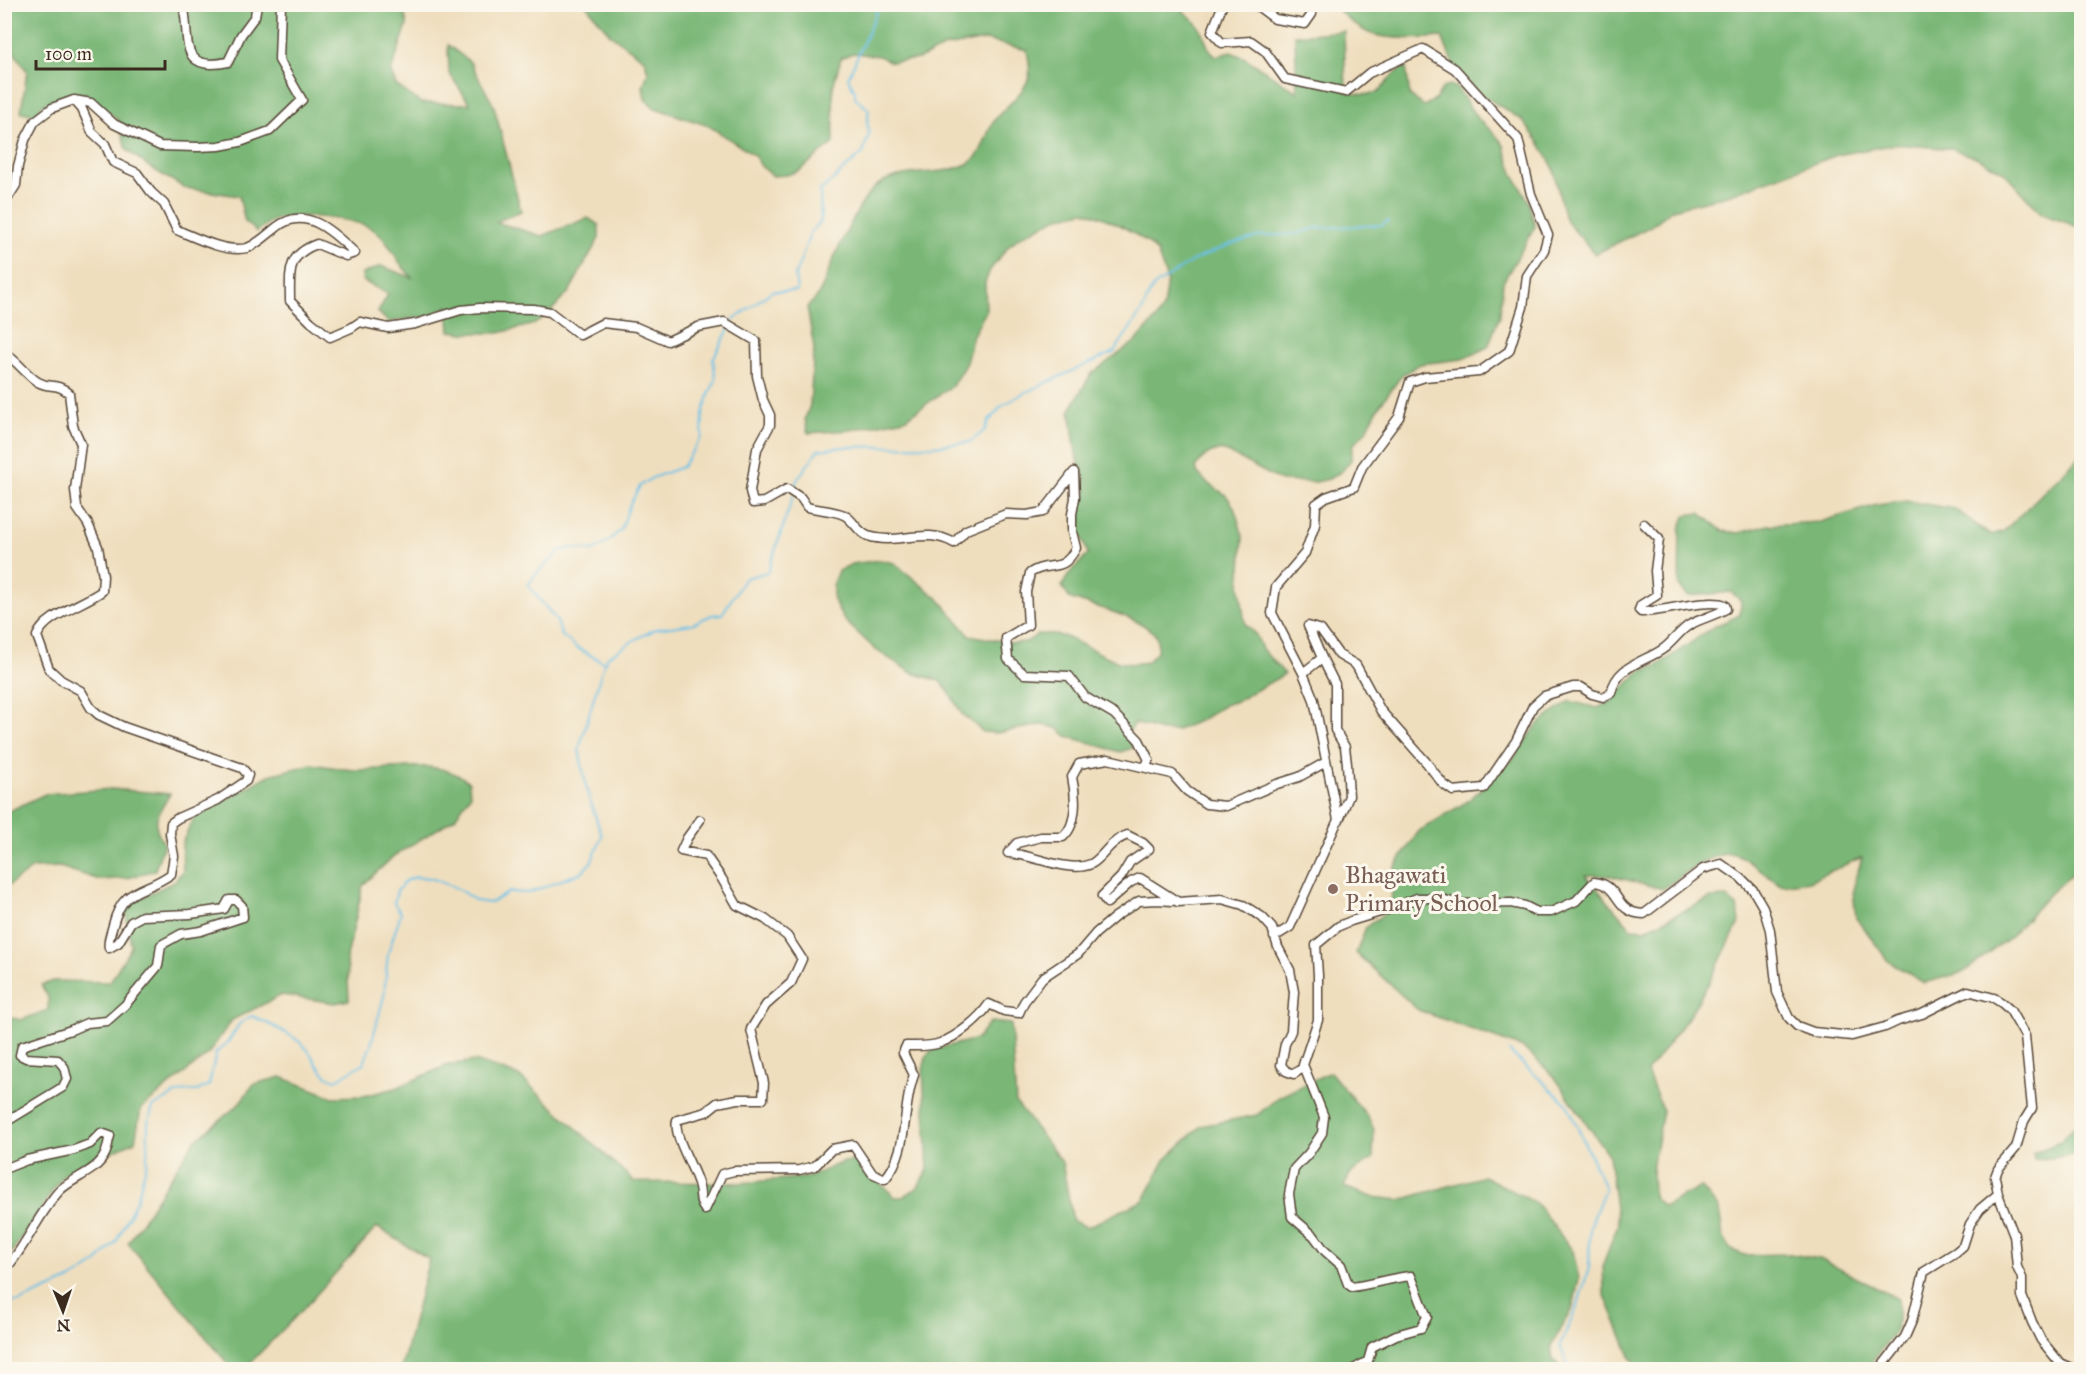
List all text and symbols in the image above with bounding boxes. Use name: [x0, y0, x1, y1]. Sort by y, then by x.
scale bar: [36, 33, 165, 71]
text: 100 m: [45, 43, 92, 65]
place label: Bhagawati Primary School: [1345, 860, 1499, 918]
marker: Bhagawati Primary School: [1326, 882, 1340, 896]
north arrow: [33, 1281, 93, 1341]
text: N: [56, 1316, 71, 1335]

